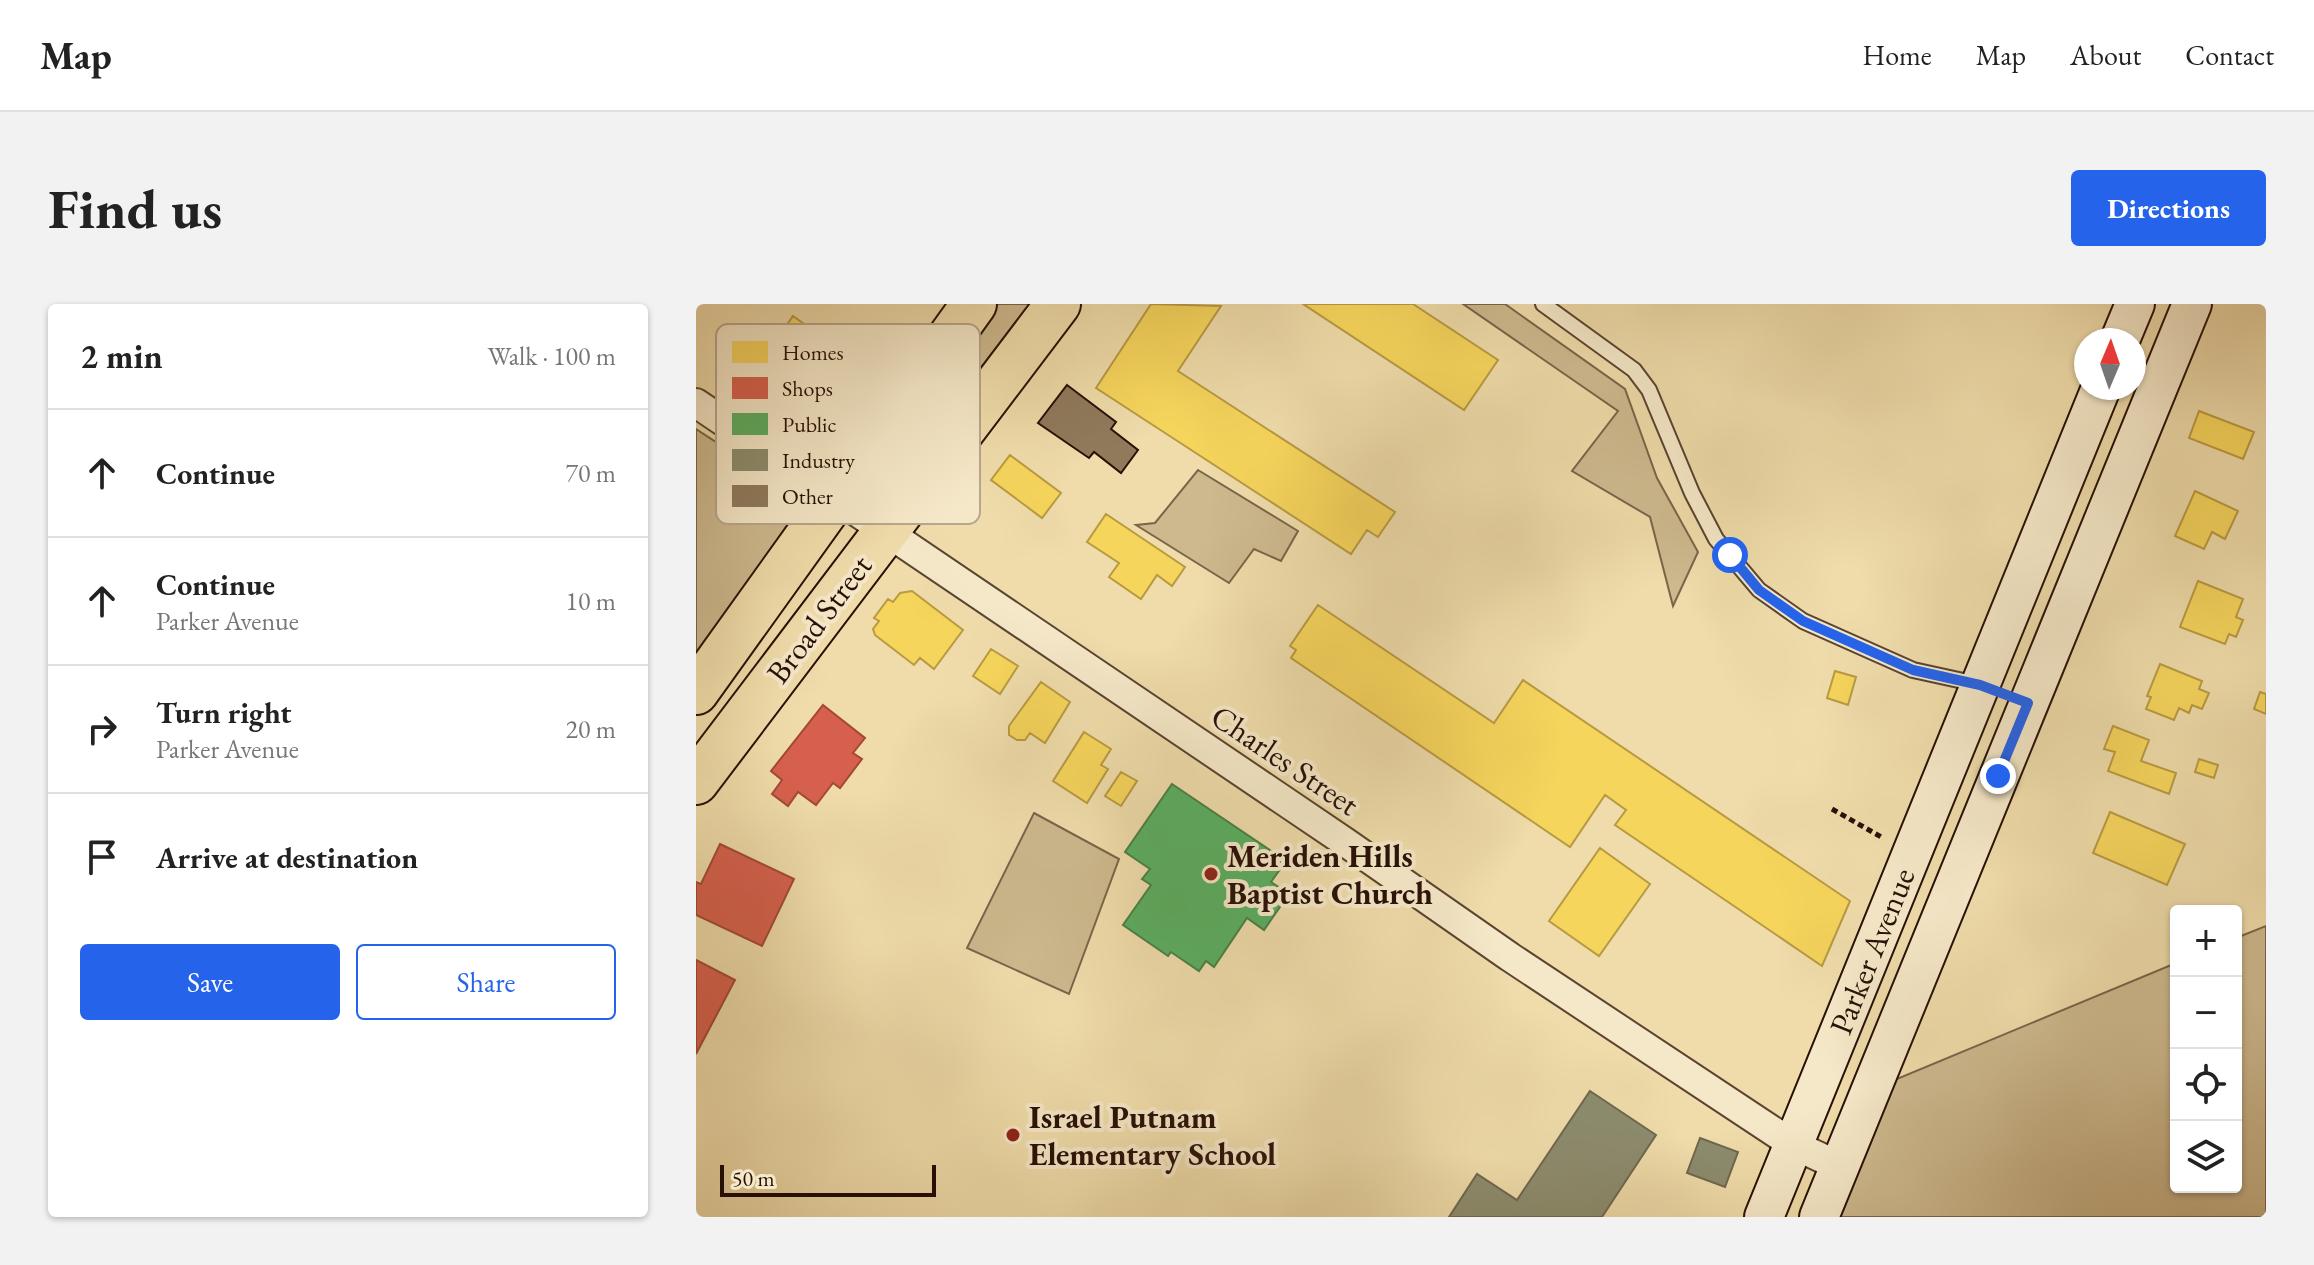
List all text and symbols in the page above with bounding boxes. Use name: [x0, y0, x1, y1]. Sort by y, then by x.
text: Map: [40, 31, 112, 80]
text: Home: [1862, 37, 1932, 73]
text: Map: [1976, 37, 2026, 73]
text: About: [2070, 37, 2141, 73]
text: Contact: [2185, 37, 2274, 73]
button: Directions: [2071, 170, 2266, 246]
text: Find us: [48, 172, 222, 245]
legend: [716, 324, 980, 524]
north arrow: [2074, 328, 2146, 400]
text: 2 min: [80, 334, 163, 378]
text: Homes: [782, 338, 844, 367]
text: Walk · 100 m: [488, 339, 616, 373]
text: Shops: [782, 374, 833, 403]
text: Public: [782, 410, 836, 439]
text: Industry: [782, 446, 855, 475]
icon: ahead: [80, 451, 124, 495]
text: Continue: [156, 454, 275, 493]
text: 70 m: [566, 456, 616, 490]
text: Other: [782, 482, 834, 511]
route start: [1712, 537, 1748, 573]
street label: Broad Street: [757, 546, 881, 692]
text: Continue: [156, 565, 275, 604]
icon: ahead: [80, 579, 124, 623]
text: 10 m: [566, 584, 616, 618]
text: Parker Avenue: [156, 604, 299, 638]
text: Turn right: [156, 693, 292, 732]
street label: Charles Street: [1203, 695, 1367, 825]
icon: right: [80, 707, 124, 751]
text: 20 m: [566, 712, 616, 746]
text: Parker Avenue: [156, 732, 299, 766]
route end: [1980, 758, 2016, 794]
icon: arrive: [80, 835, 124, 879]
place label: Meriden Hills Baptist Church: [1227, 835, 1433, 914]
text: Arrive at destination: [156, 838, 418, 877]
street label: Parker Avenue: [1820, 862, 1924, 1040]
marker: Meriden Hills Baptist Church: [1202, 865, 1220, 883]
map controls: [2170, 905, 2242, 1193]
button: +: [2170, 905, 2242, 977]
button: Save: [80, 944, 340, 1020]
button: Share: [356, 944, 616, 1020]
button: −: [2170, 977, 2242, 1049]
button: locate: [2170, 1049, 2242, 1121]
place label: Israel Putnam Elementary School: [1029, 1096, 1276, 1175]
button: layers: [2170, 1121, 2242, 1193]
marker: Israel Putnam Elementary School: [1004, 1126, 1022, 1144]
scale bar: [720, 1161, 936, 1197]
text: 50 m: [732, 1164, 775, 1193]

